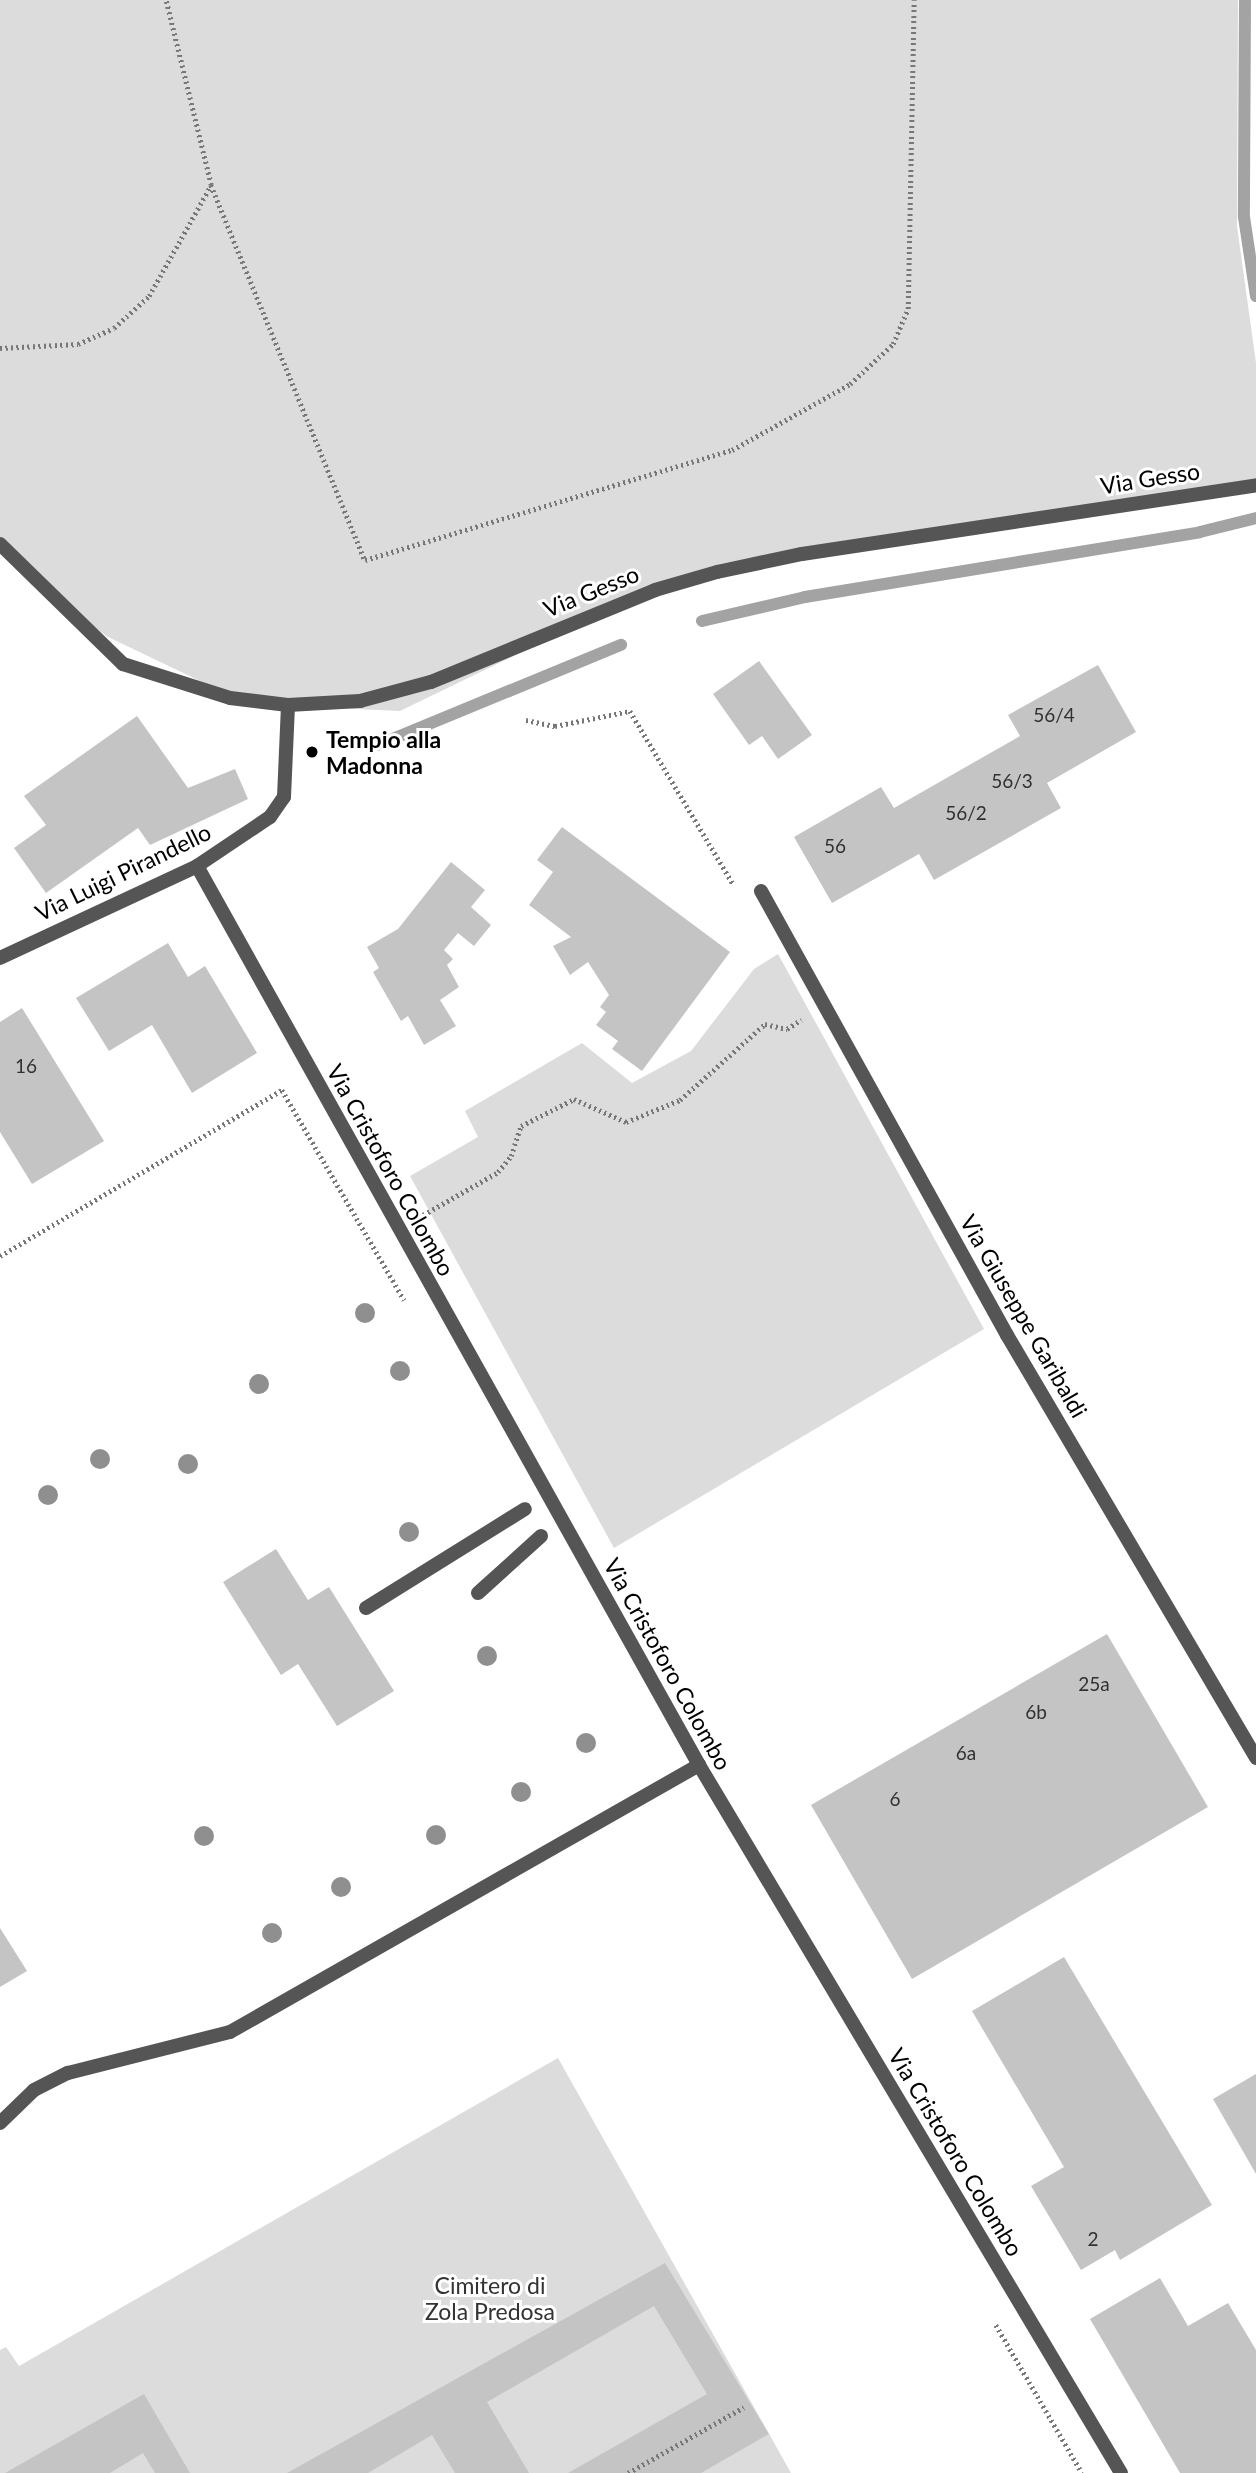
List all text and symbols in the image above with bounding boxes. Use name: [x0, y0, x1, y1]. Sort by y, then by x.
street label: Via Gesso: [1098, 457, 1202, 499]
street label: Via Gesso: [539, 559, 643, 623]
house number: 56/4: [1033, 704, 1075, 726]
place label: Tempio alla Madonna: [326, 725, 441, 779]
marker: Tempio alla Madonna: [304, 744, 320, 760]
house number: 56/3: [991, 770, 1033, 792]
house number: 56/2: [945, 802, 987, 824]
street label: Via Luigi Pirandello: [31, 818, 215, 926]
house number: 56: [824, 835, 846, 857]
house number: 16: [15, 1055, 37, 1077]
street label: Via Cristoforo Colombo: [321, 1059, 461, 1281]
street label: Via Giuseppe Garibaldi: [955, 1210, 1093, 1422]
street label: Via Cristoforo Colombo: [598, 1553, 738, 1775]
house number: 25a: [1078, 1673, 1110, 1695]
house number: 6b: [1025, 1701, 1047, 1723]
house number: 6a: [956, 1742, 976, 1764]
house number: 6: [889, 1788, 901, 1810]
street label: Via Cristoforo Colombo: [883, 2043, 1029, 2261]
house number: 2: [1087, 2228, 1099, 2250]
park label: Cimitero di Zola Predosa: [425, 2271, 555, 2325]

